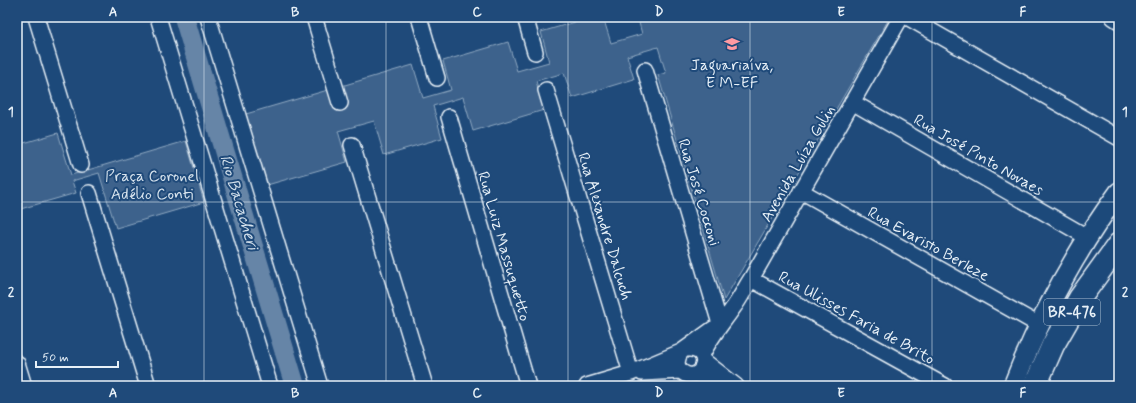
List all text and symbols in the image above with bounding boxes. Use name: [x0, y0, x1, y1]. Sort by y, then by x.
text: A: [109, 4, 117, 21]
text: B: [291, 4, 300, 21]
text: C: [472, 4, 482, 21]
text: D: [655, 4, 664, 21]
text: E: [837, 4, 845, 21]
text: F: [1020, 4, 1027, 21]
school or university icon: Jaguariaíva, E M-EF: [723, 35, 741, 53]
place label: Jaguariaíva, E M-EF: [691, 55, 773, 94]
street label: Avenida Luíza Gulin: [756, 101, 840, 226]
text: 1: [8, 104, 14, 121]
text: 1: [1122, 104, 1128, 121]
street label: Rua José Pinto Novaes: [910, 110, 1047, 201]
street label: Rua José Cocconi: [672, 136, 725, 249]
street label: Rua Alexandre Dalcuch: [572, 150, 637, 303]
water label: Rio Bacacheri: [214, 152, 264, 254]
park label: Praça Coronel Adélio Conti: [105, 166, 199, 205]
street label: Rua Luiz Massuquetto: [472, 169, 535, 324]
street label: Rua Evaristo Berleze: [864, 202, 993, 287]
street label: Rua Ulisses Faria de Brito: [774, 267, 938, 370]
text: 2: [8, 284, 15, 301]
text: 2: [1122, 284, 1129, 301]
road number: BR-476: [1044, 299, 1100, 325]
scale bar: [36, 343, 118, 369]
text: 50 m: [42, 350, 69, 366]
text: A: [109, 385, 117, 402]
text: B: [291, 385, 300, 402]
text: C: [472, 385, 482, 402]
text: D: [655, 385, 664, 402]
text: E: [837, 385, 845, 402]
text: F: [1020, 385, 1027, 402]

